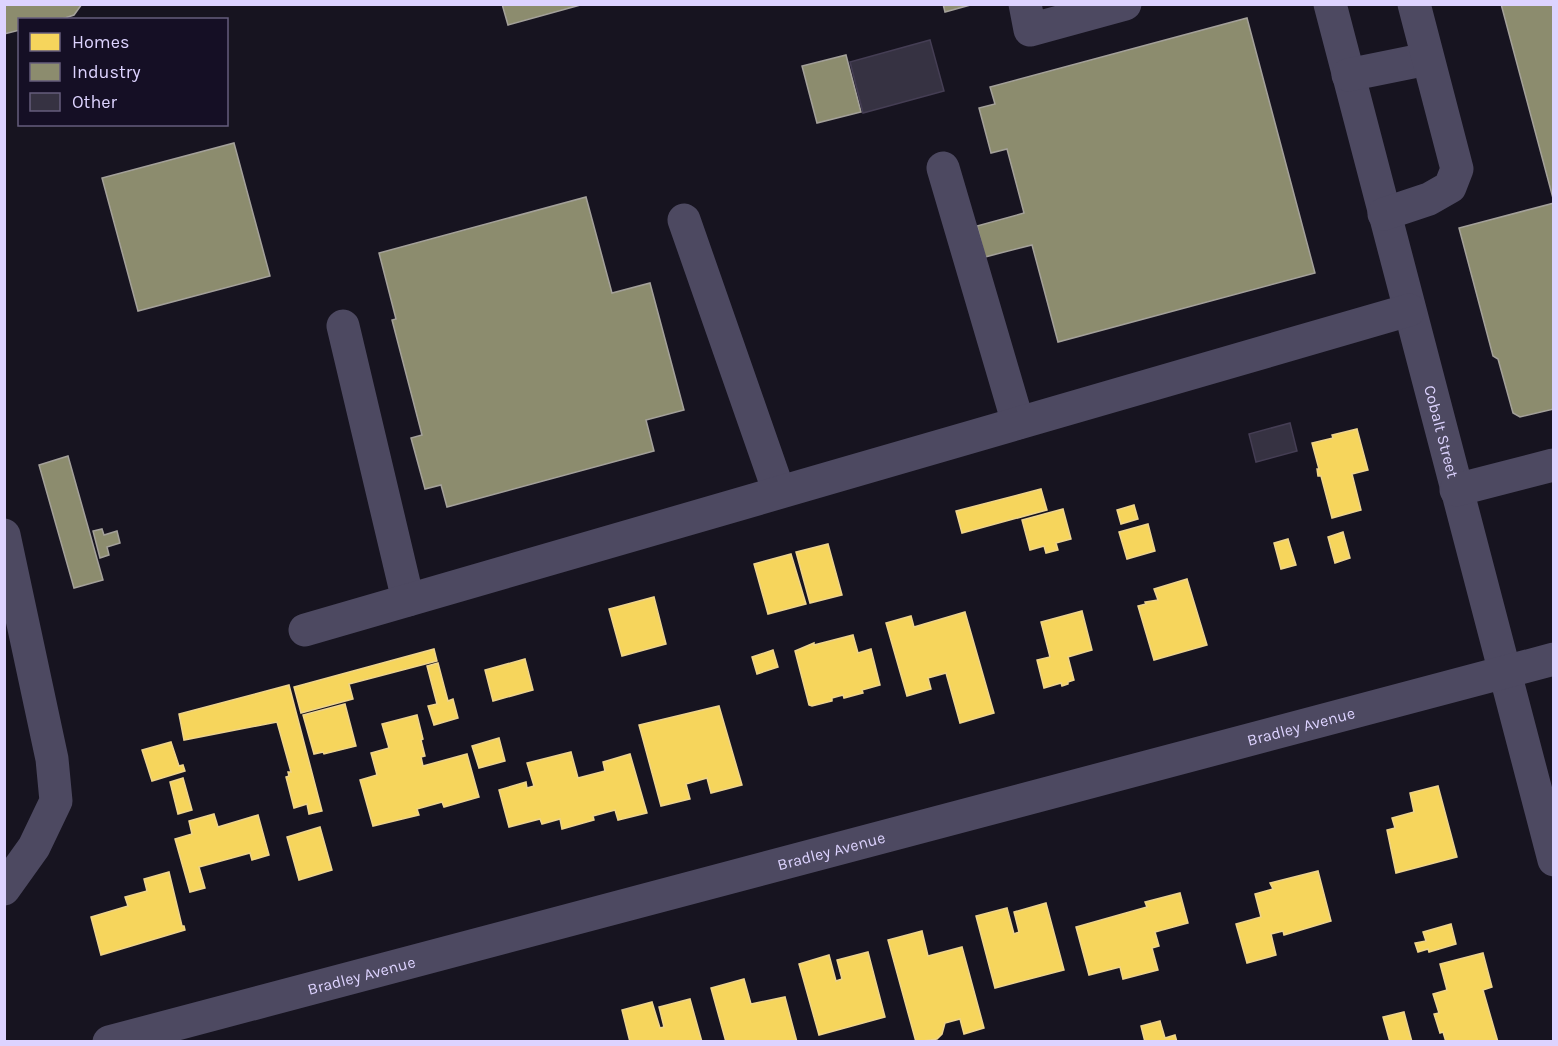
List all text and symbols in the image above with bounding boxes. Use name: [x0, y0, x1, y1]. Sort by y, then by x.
legend: [18, 18, 228, 126]
text: Homes: [72, 31, 129, 53]
text: Industry: [72, 61, 141, 83]
text: Other: [72, 91, 117, 113]
street label: Cobalt Street: [1420, 383, 1463, 480]
street label: Bradley Avenue: [1245, 703, 1357, 750]
street label: Bradley Avenue: [775, 828, 887, 874]
street label: Bradley Avenue: [305, 952, 417, 999]

